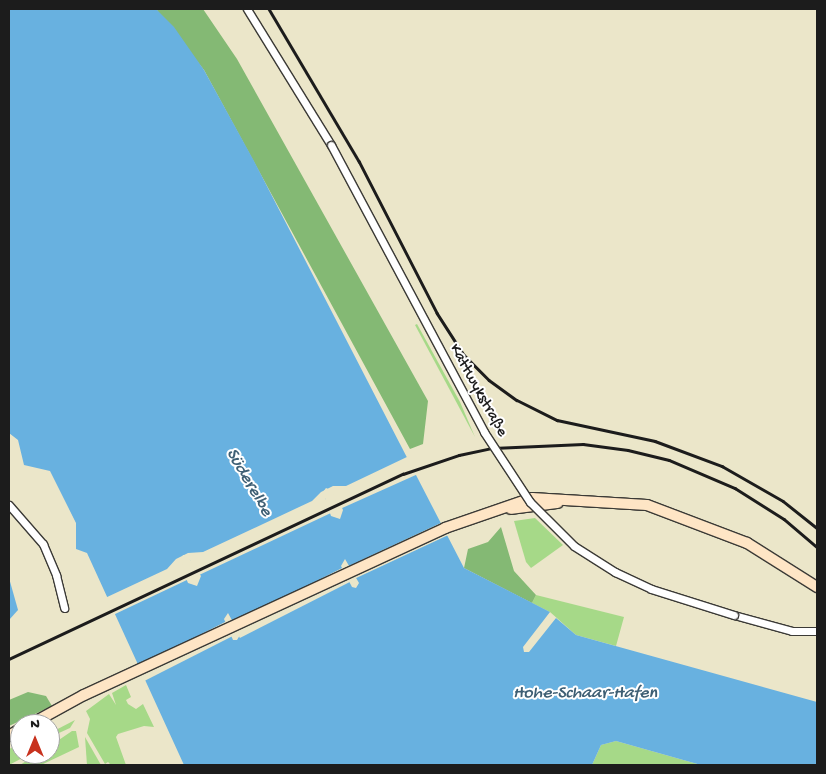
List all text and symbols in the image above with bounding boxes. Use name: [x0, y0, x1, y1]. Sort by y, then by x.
street label: Kattwykstraße: [444, 341, 510, 441]
water label: Süderelbe: [220, 445, 276, 521]
water label: Hohe-Schaar-Hafen: [513, 683, 657, 705]
north arrow: [10, 714, 60, 764]
text: N: [30, 716, 40, 733]

